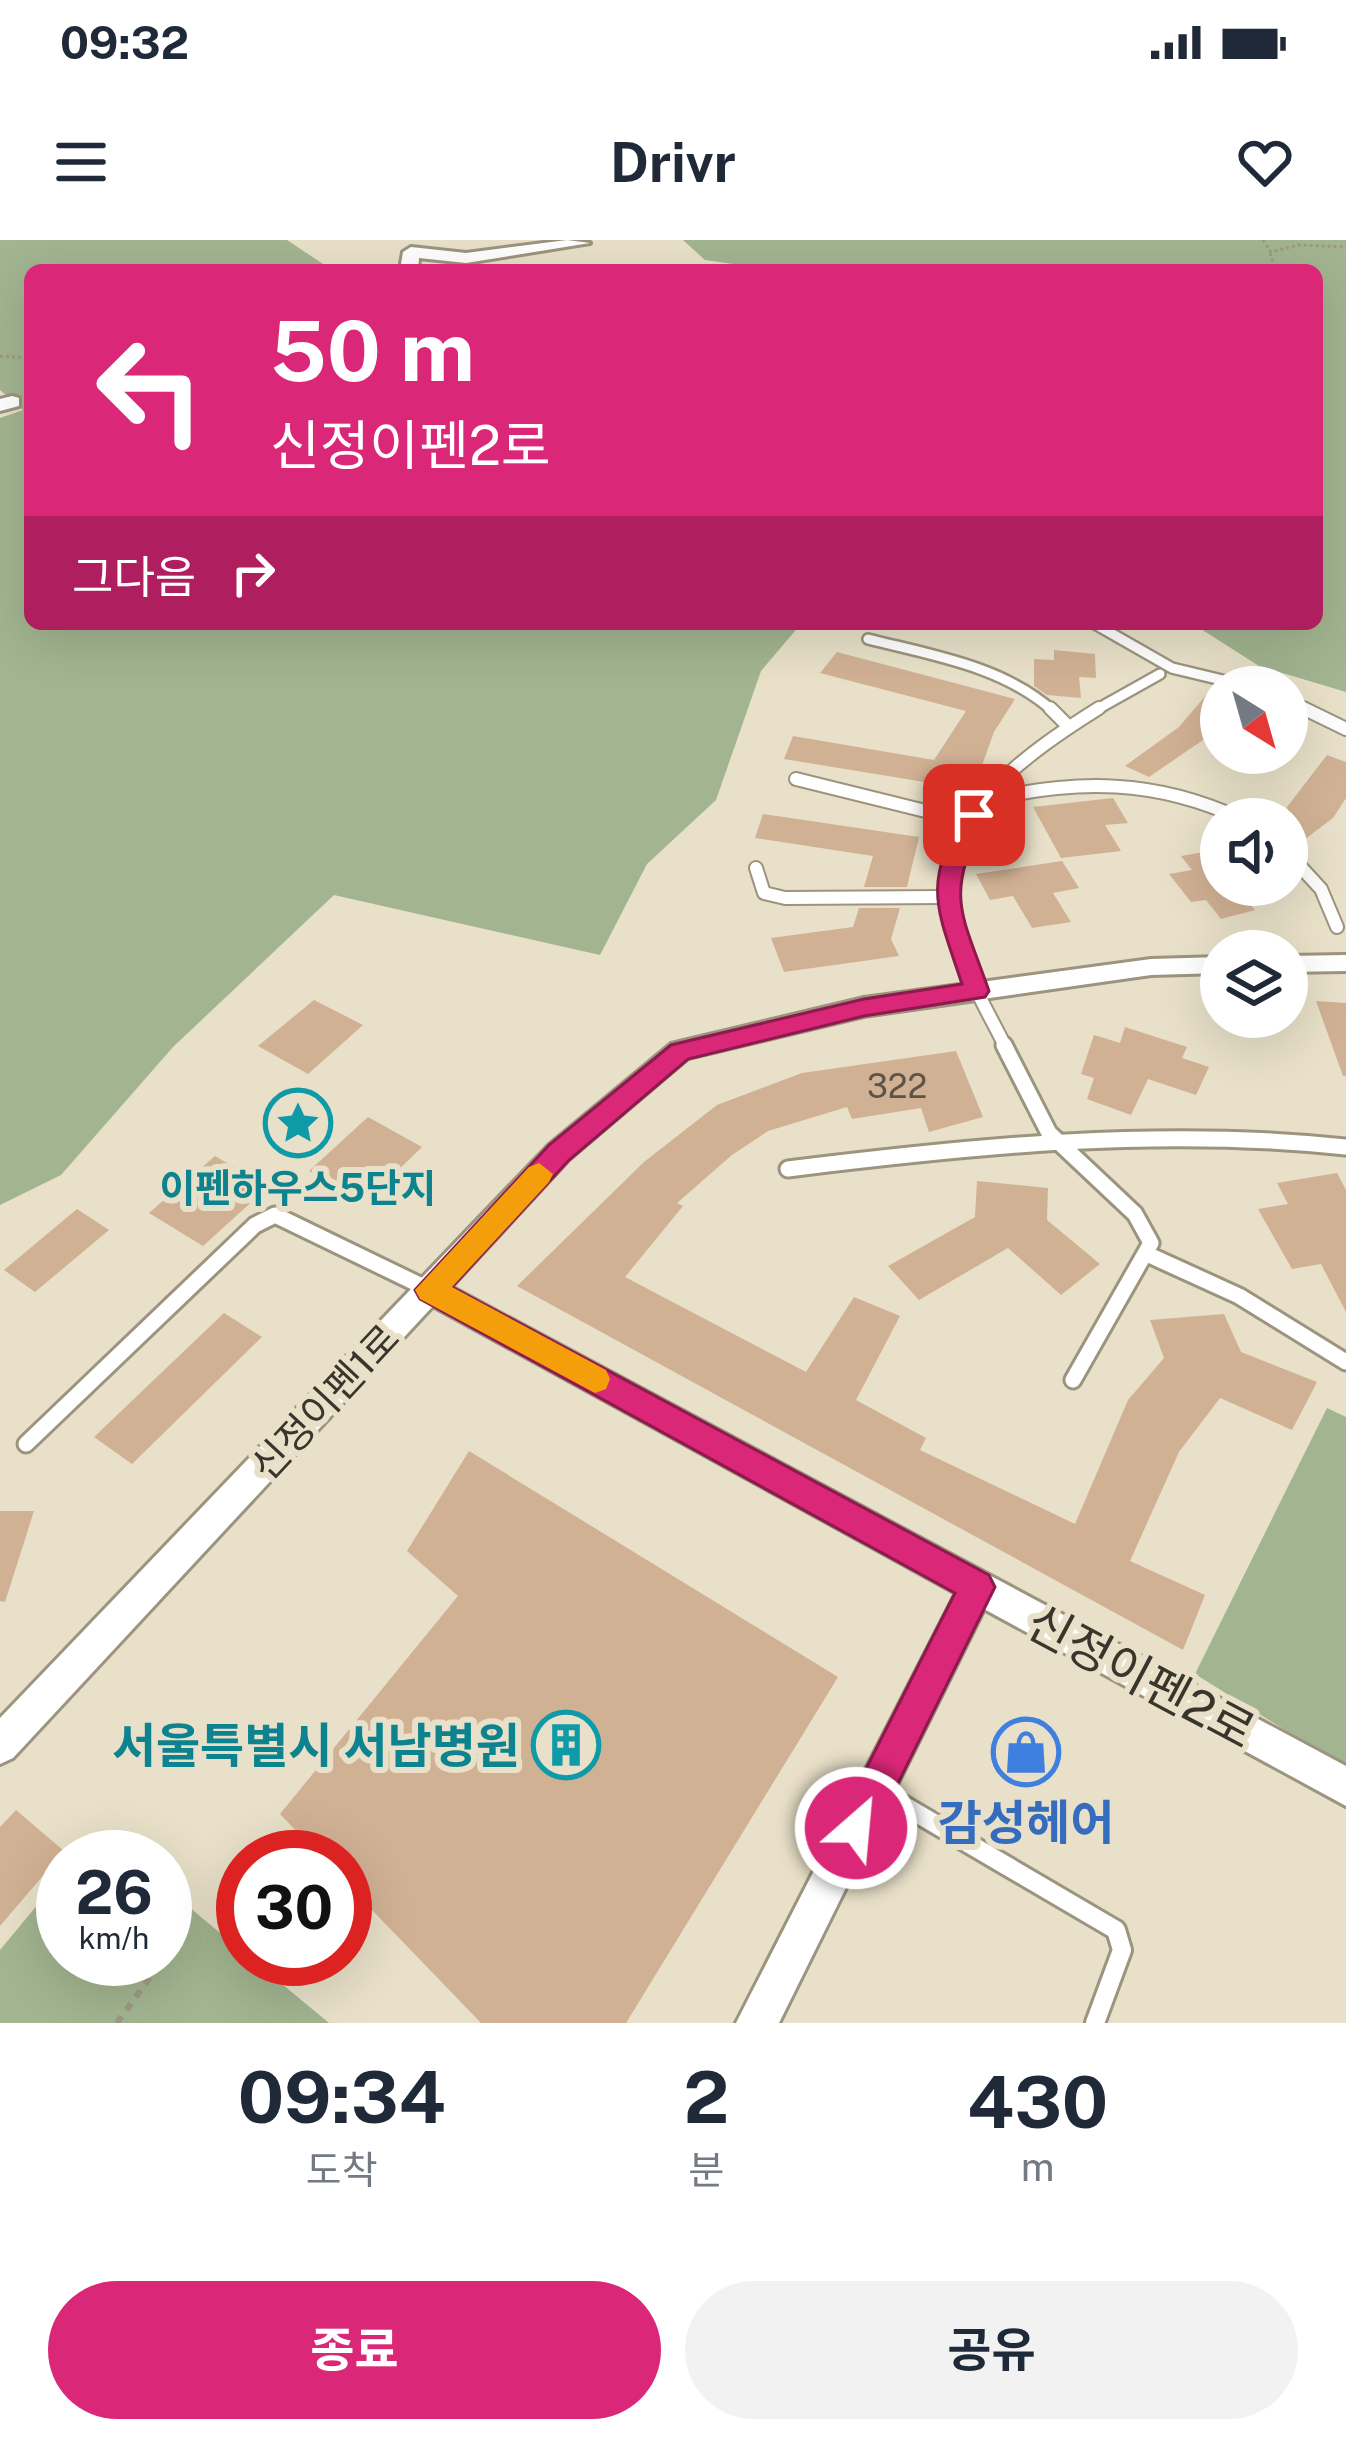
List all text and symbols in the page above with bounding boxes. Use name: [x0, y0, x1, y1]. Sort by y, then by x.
text: 09:32: [60, 16, 189, 69]
icon: menu: [48, 129, 114, 195]
icon: heart: [1232, 129, 1298, 195]
text: Drivr: [610, 131, 736, 194]
text: 50 m: [270, 301, 475, 400]
icon: left: [72, 312, 228, 468]
text: 신정이펜2로: [270, 414, 551, 477]
icon: right: [220, 540, 286, 606]
text: 그다음: [72, 550, 196, 603]
north arrow: [1200, 666, 1308, 774]
map controls: [1200, 666, 1308, 1038]
pin: [923, 764, 1025, 866]
icon: arrive: [941, 782, 1007, 848]
button: sound: [1200, 798, 1308, 906]
button: layers: [1200, 930, 1308, 1038]
house number: 322: [867, 1067, 927, 1105]
place icon: 이펜하우스5단지: [263, 1088, 333, 1158]
place label: 이펜하우스5단지: [159, 1165, 437, 1211]
street label: 신정이펜1로: [242, 1315, 408, 1489]
street label: 신정이펜2로: [1018, 1592, 1264, 1760]
building icon: 서울특별시 서남병원: [531, 1710, 601, 1780]
place label: 서울특별시 서남병원: [112, 1717, 520, 1774]
shop icon: 감성헤어: [991, 1717, 1061, 1787]
position arrow: [793, 1765, 919, 1891]
place label: 감성헤어: [938, 1794, 1114, 1851]
speed limit sign: 30: [216, 1830, 372, 1986]
text: 26: [75, 1857, 153, 1928]
text: km/h: [79, 1920, 149, 1956]
text: 09:34: [238, 2055, 446, 2139]
text: 2: [683, 2055, 729, 2139]
text: 430: [967, 2060, 1108, 2144]
text: m: [1021, 2144, 1054, 2190]
text: 도착: [306, 2147, 378, 2193]
text: 분: [688, 2147, 724, 2193]
button: 종료: [48, 2281, 661, 2419]
button: 공유: [685, 2281, 1298, 2419]

